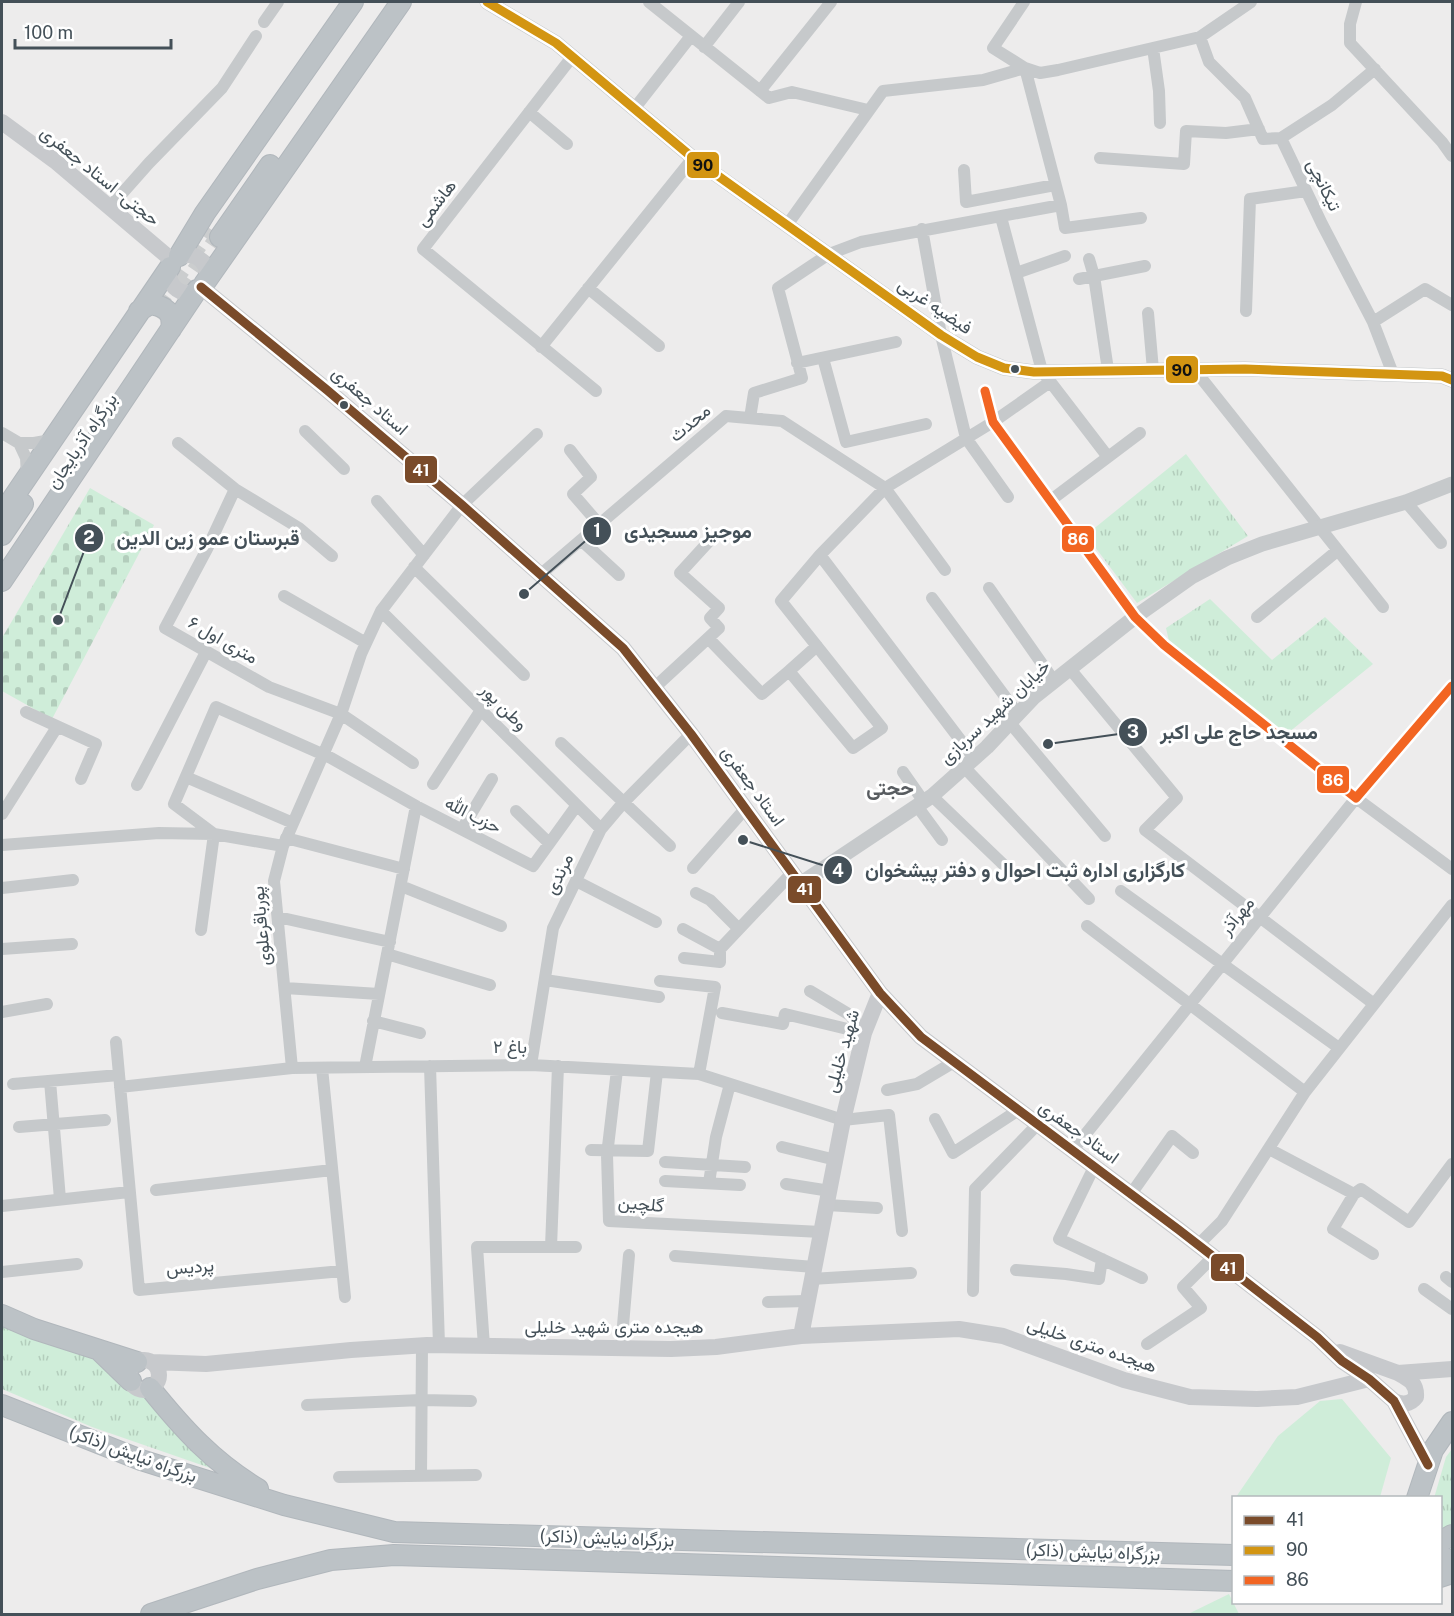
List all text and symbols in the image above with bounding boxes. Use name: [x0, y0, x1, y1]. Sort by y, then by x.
scale bar: [15, 12, 171, 50]
text: 100 m: [24, 22, 73, 43]
street label: حجتی - استاد جعفری: [36, 121, 164, 231]
line badge: 90: [686, 151, 720, 179]
street label: تیکانچی: [1301, 155, 1346, 215]
text: 90: [693, 156, 713, 175]
street label: هاشمی: [411, 175, 461, 231]
street label: فیضیه غربی: [894, 273, 976, 339]
line badge: 90: [1165, 355, 1199, 384]
text: 90: [1172, 361, 1192, 380]
street label: استاد جعفری: [327, 362, 413, 440]
unlabelled marker: [1009, 363, 1021, 375]
street label: بزرگراه آذربایجان: [42, 389, 122, 493]
unlabelled marker: [338, 399, 350, 411]
street label: محدث: [665, 399, 715, 446]
line badge: 41: [404, 455, 438, 484]
text: 41: [412, 461, 430, 480]
callout: موجیز مسجیدی: [582, 512, 763, 550]
callout: قبرستان عمو زین الدین: [74, 519, 311, 557]
text: موجیز مسجیدی: [624, 519, 752, 544]
text: 1: [593, 520, 601, 541]
line badge: 86: [1061, 525, 1095, 553]
text: قبرستان عمو زین الدین: [116, 526, 300, 551]
text: 2: [83, 527, 95, 548]
text: 86: [1067, 530, 1089, 549]
street label: ۶ متری اول: [184, 611, 262, 669]
street label: خیابان شهید سربازی: [935, 655, 1055, 769]
street label: وطن پور: [474, 678, 532, 736]
callout: مسجد حاج علی اکبر: [1118, 713, 1330, 751]
text: مسجد حاج علی اکبر: [1159, 720, 1318, 746]
text: 3: [1127, 721, 1139, 742]
street label: استاد جعفری: [716, 742, 790, 830]
line badge: 86: [1316, 765, 1350, 794]
text: 86: [1322, 771, 1344, 790]
district label: حجتی: [866, 776, 914, 800]
street label: حزب الله: [441, 791, 505, 839]
street label: مرندی: [540, 850, 578, 898]
callout: کارگزاری اداره ثبت احوال و دفتر پیشخوان: [823, 851, 1197, 889]
text: کارگزاری اداره ثبت احوال و دفتر پیشخوان: [865, 858, 1185, 884]
text: 4: [832, 860, 844, 881]
line badge: 41: [787, 875, 822, 904]
text: 41: [796, 880, 814, 899]
street label: پورباقرعلوی: [247, 885, 276, 967]
street label: مهرآذر: [1214, 892, 1259, 940]
street label: شهید خلیلی: [820, 1007, 864, 1095]
street label: باغ ۲: [493, 1036, 527, 1059]
street label: استاد جعفری: [1035, 1095, 1123, 1169]
street label: گلچین: [617, 1191, 665, 1218]
line badge: 41: [1210, 1253, 1245, 1282]
street label: پردیس: [165, 1254, 215, 1281]
text: 41: [1219, 1259, 1237, 1278]
street label: هیجده متری خلیلی: [1024, 1313, 1160, 1377]
street label: هیجده متری شهید خلیلی: [524, 1316, 704, 1338]
street label: بزرگراه نیایش (ذاکر): [66, 1421, 200, 1487]
legend: [1232, 1496, 1442, 1604]
text: 41: [1286, 1509, 1305, 1530]
street label: بزرگراه نیایش (ذاکر): [539, 1525, 675, 1551]
street label: بزرگراه نیایش (ذاکر): [1025, 1539, 1161, 1565]
text: 90: [1286, 1539, 1308, 1560]
text: 86: [1286, 1569, 1309, 1590]

